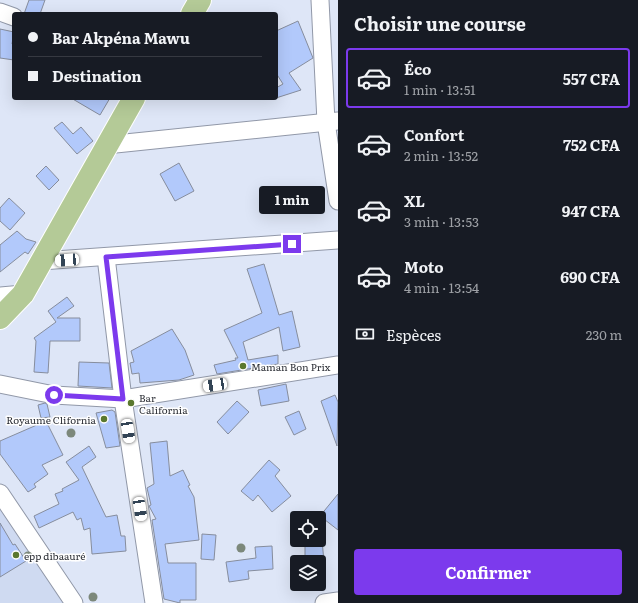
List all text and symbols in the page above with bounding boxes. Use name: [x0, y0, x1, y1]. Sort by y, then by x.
text: Choisir une course: [354, 10, 526, 37]
text: Bar Akpéna Mawu: [52, 26, 190, 49]
text: Éco: [404, 57, 431, 80]
icon: car: [356, 60, 392, 96]
text: Destination: [52, 64, 142, 87]
text: 557 CFA: [563, 67, 620, 90]
text: 1 min · 13:51: [404, 80, 476, 99]
text: Confort: [404, 123, 464, 146]
icon: car: [356, 126, 392, 162]
text: 752 CFA: [563, 133, 620, 156]
text: 2 min · 13:52: [404, 146, 478, 165]
callout: 1 min: [259, 186, 325, 214]
text: XL: [404, 189, 425, 212]
text: 1 min: [275, 190, 309, 209]
icon: car: [356, 192, 392, 228]
text: 947 CFA: [562, 199, 620, 222]
text: 3 min · 13:53: [404, 212, 479, 231]
route end: [283, 235, 301, 253]
car: [55, 253, 79, 267]
text: Moto: [404, 255, 444, 278]
icon: car: [356, 258, 392, 294]
text: 690 CFA: [560, 265, 620, 288]
text: 4 min · 13:54: [404, 278, 479, 297]
icon: cash: [354, 323, 376, 345]
text: Espèces: [386, 323, 441, 346]
text: 230 m: [586, 325, 622, 344]
place label: Maman Bon Prix: [251, 359, 331, 374]
marker: Maman Bon Prix: [238, 361, 248, 371]
car: [202, 377, 228, 393]
route start: [45, 386, 63, 404]
place label: Bar California: [139, 390, 188, 417]
marker: Bar California: [126, 398, 136, 408]
place label: Royaume Clifornia: [6, 412, 97, 427]
marker: Royaume Clifornia: [99, 414, 109, 424]
car: [120, 418, 136, 444]
car: [132, 496, 148, 522]
map controls: [290, 511, 326, 591]
button: locate: [290, 511, 326, 547]
place label: epp dibaauré: [24, 548, 85, 563]
button: Confirmer: [354, 549, 622, 595]
marker: epp dibaauré: [11, 550, 21, 560]
button: layers: [290, 555, 326, 591]

